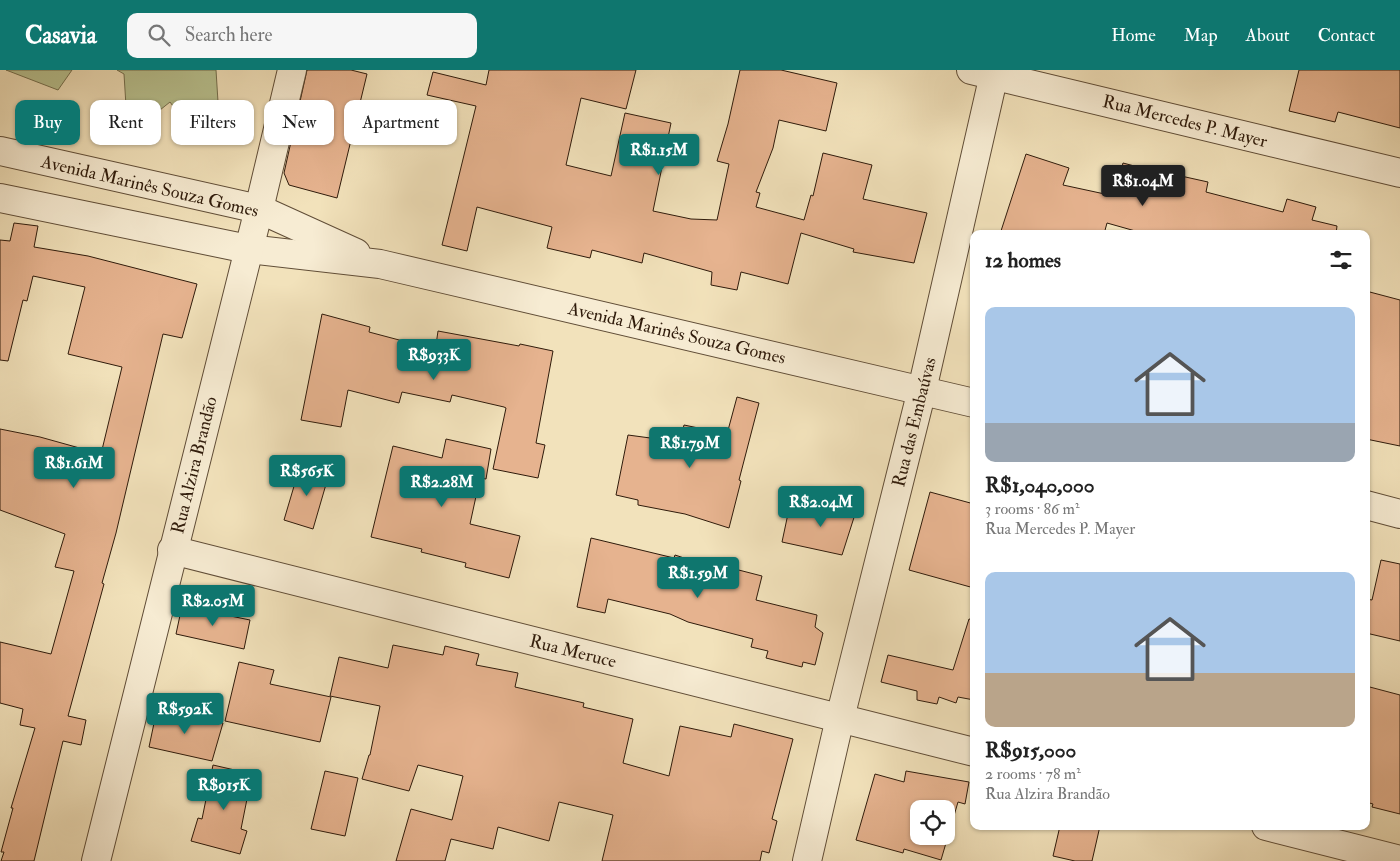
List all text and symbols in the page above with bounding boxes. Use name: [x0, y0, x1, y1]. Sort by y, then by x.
search box: [127, 13, 477, 58]
text: Casavia: [25, 20, 97, 51]
icon: search: [145, 21, 173, 49]
text: Search here: [185, 23, 273, 47]
text: Home: [1111, 24, 1156, 47]
text: Map: [1184, 24, 1218, 47]
text: About: [1246, 24, 1290, 47]
text: Contact: [1318, 24, 1375, 47]
street label: Rua Mercedes P. Mayer: [1100, 90, 1270, 153]
chip: Buy: [15, 100, 80, 145]
chip: Rent: [90, 100, 161, 145]
chip: Filters: [171, 100, 254, 145]
chip: New: [264, 100, 334, 145]
chip: Apartment: [344, 100, 457, 145]
pin: R$1.15M: [613, 134, 705, 176]
text: R$1.15M: [630, 140, 688, 160]
street label: Avenida Marinês Souza Gomes: [38, 150, 261, 223]
pin: R$1.04M: [1097, 164, 1189, 207]
text: R$1.04M: [1112, 171, 1174, 191]
icon: filters: [1327, 246, 1355, 274]
text: 12 homes: [985, 247, 1061, 274]
street label: Avenida Marinês Souza Gomes: [565, 297, 788, 370]
pin: R$933K: [393, 338, 475, 381]
icon: home: [1125, 339, 1215, 429]
text: R$933K: [408, 345, 460, 365]
street label: Rua das Embaúvas: [887, 355, 942, 489]
street label: Rua Alzira Brandão: [166, 394, 223, 536]
pin: R$1.79M: [644, 426, 736, 469]
text: R$1.79M: [660, 433, 720, 453]
pin: R$1.61M: [28, 446, 120, 489]
text: R$1.61M: [45, 453, 103, 473]
pin: R$565K: [266, 454, 348, 497]
text: R$565K: [280, 461, 334, 481]
pin: R$2.28M: [396, 466, 488, 508]
text: R$2.28M: [411, 472, 473, 492]
text: R$1,040,000: [985, 472, 1094, 499]
pin: R$2.04M: [775, 486, 867, 528]
text: R$2.04M: [789, 492, 853, 512]
text: 3 rooms · 86 m²: [985, 499, 1079, 519]
text: Rua Mercedes P. Mayer: [985, 519, 1135, 539]
pin: R$1.59M: [652, 556, 744, 599]
text: R$1.59M: [668, 563, 728, 583]
pin: R$2.05M: [167, 584, 259, 627]
text: R$2.05M: [182, 591, 244, 611]
icon: home: [1125, 604, 1215, 694]
street label: Rua Meruce: [527, 630, 619, 673]
pin: R$592K: [144, 692, 226, 735]
text: R$592K: [157, 699, 213, 719]
text: R$915,000: [985, 737, 1076, 764]
text: 2 rooms · 78 m²: [985, 764, 1081, 784]
pin: R$915K: [183, 768, 265, 811]
text: R$915K: [198, 775, 250, 795]
text: Rua Alzira Brandão: [985, 784, 1110, 804]
map controls: [910, 800, 955, 845]
button: locate: [910, 800, 955, 845]

